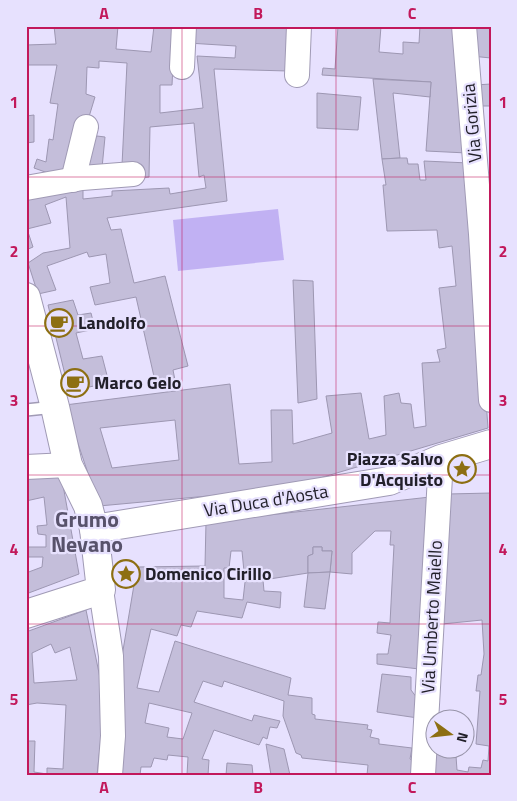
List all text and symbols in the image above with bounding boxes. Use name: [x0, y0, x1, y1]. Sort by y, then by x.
text: A: [99, 1, 109, 25]
text: B: [253, 1, 263, 25]
text: C: [408, 1, 417, 25]
street label: Via Gorizia: [455, 82, 488, 164]
text: 1: [10, 90, 18, 114]
text: 1: [499, 90, 507, 114]
text: 2: [10, 239, 18, 263]
text: 2: [499, 239, 507, 263]
cafe icon: Landolfo: [44, 308, 74, 338]
place label: Landolfo: [78, 309, 146, 336]
cafe icon: Marco Gelo: [60, 368, 90, 398]
place label: Marco Gelo: [94, 369, 181, 396]
text: 3: [10, 388, 18, 412]
text: 3: [499, 388, 507, 412]
place label: Piazza Salvo D'Acquisto: [347, 445, 443, 493]
place icon: Piazza Salvo D'Acquisto: [447, 454, 477, 484]
street label: Via Duca d'Aosta: [202, 477, 330, 524]
district label: Grumo Nevano: [51, 502, 123, 561]
text: 4: [10, 537, 19, 561]
text: 4: [499, 537, 508, 561]
street label: Via Umberto Maiello: [414, 540, 449, 694]
place icon: Domenico Cirillo: [111, 559, 141, 589]
place label: Domenico Cirillo: [145, 560, 272, 587]
text: 5: [10, 687, 19, 711]
text: 5: [499, 687, 508, 711]
north arrow: [424, 708, 474, 758]
text: N: [452, 730, 474, 745]
text: A: [99, 775, 109, 799]
text: B: [253, 775, 263, 799]
text: C: [408, 775, 417, 799]

